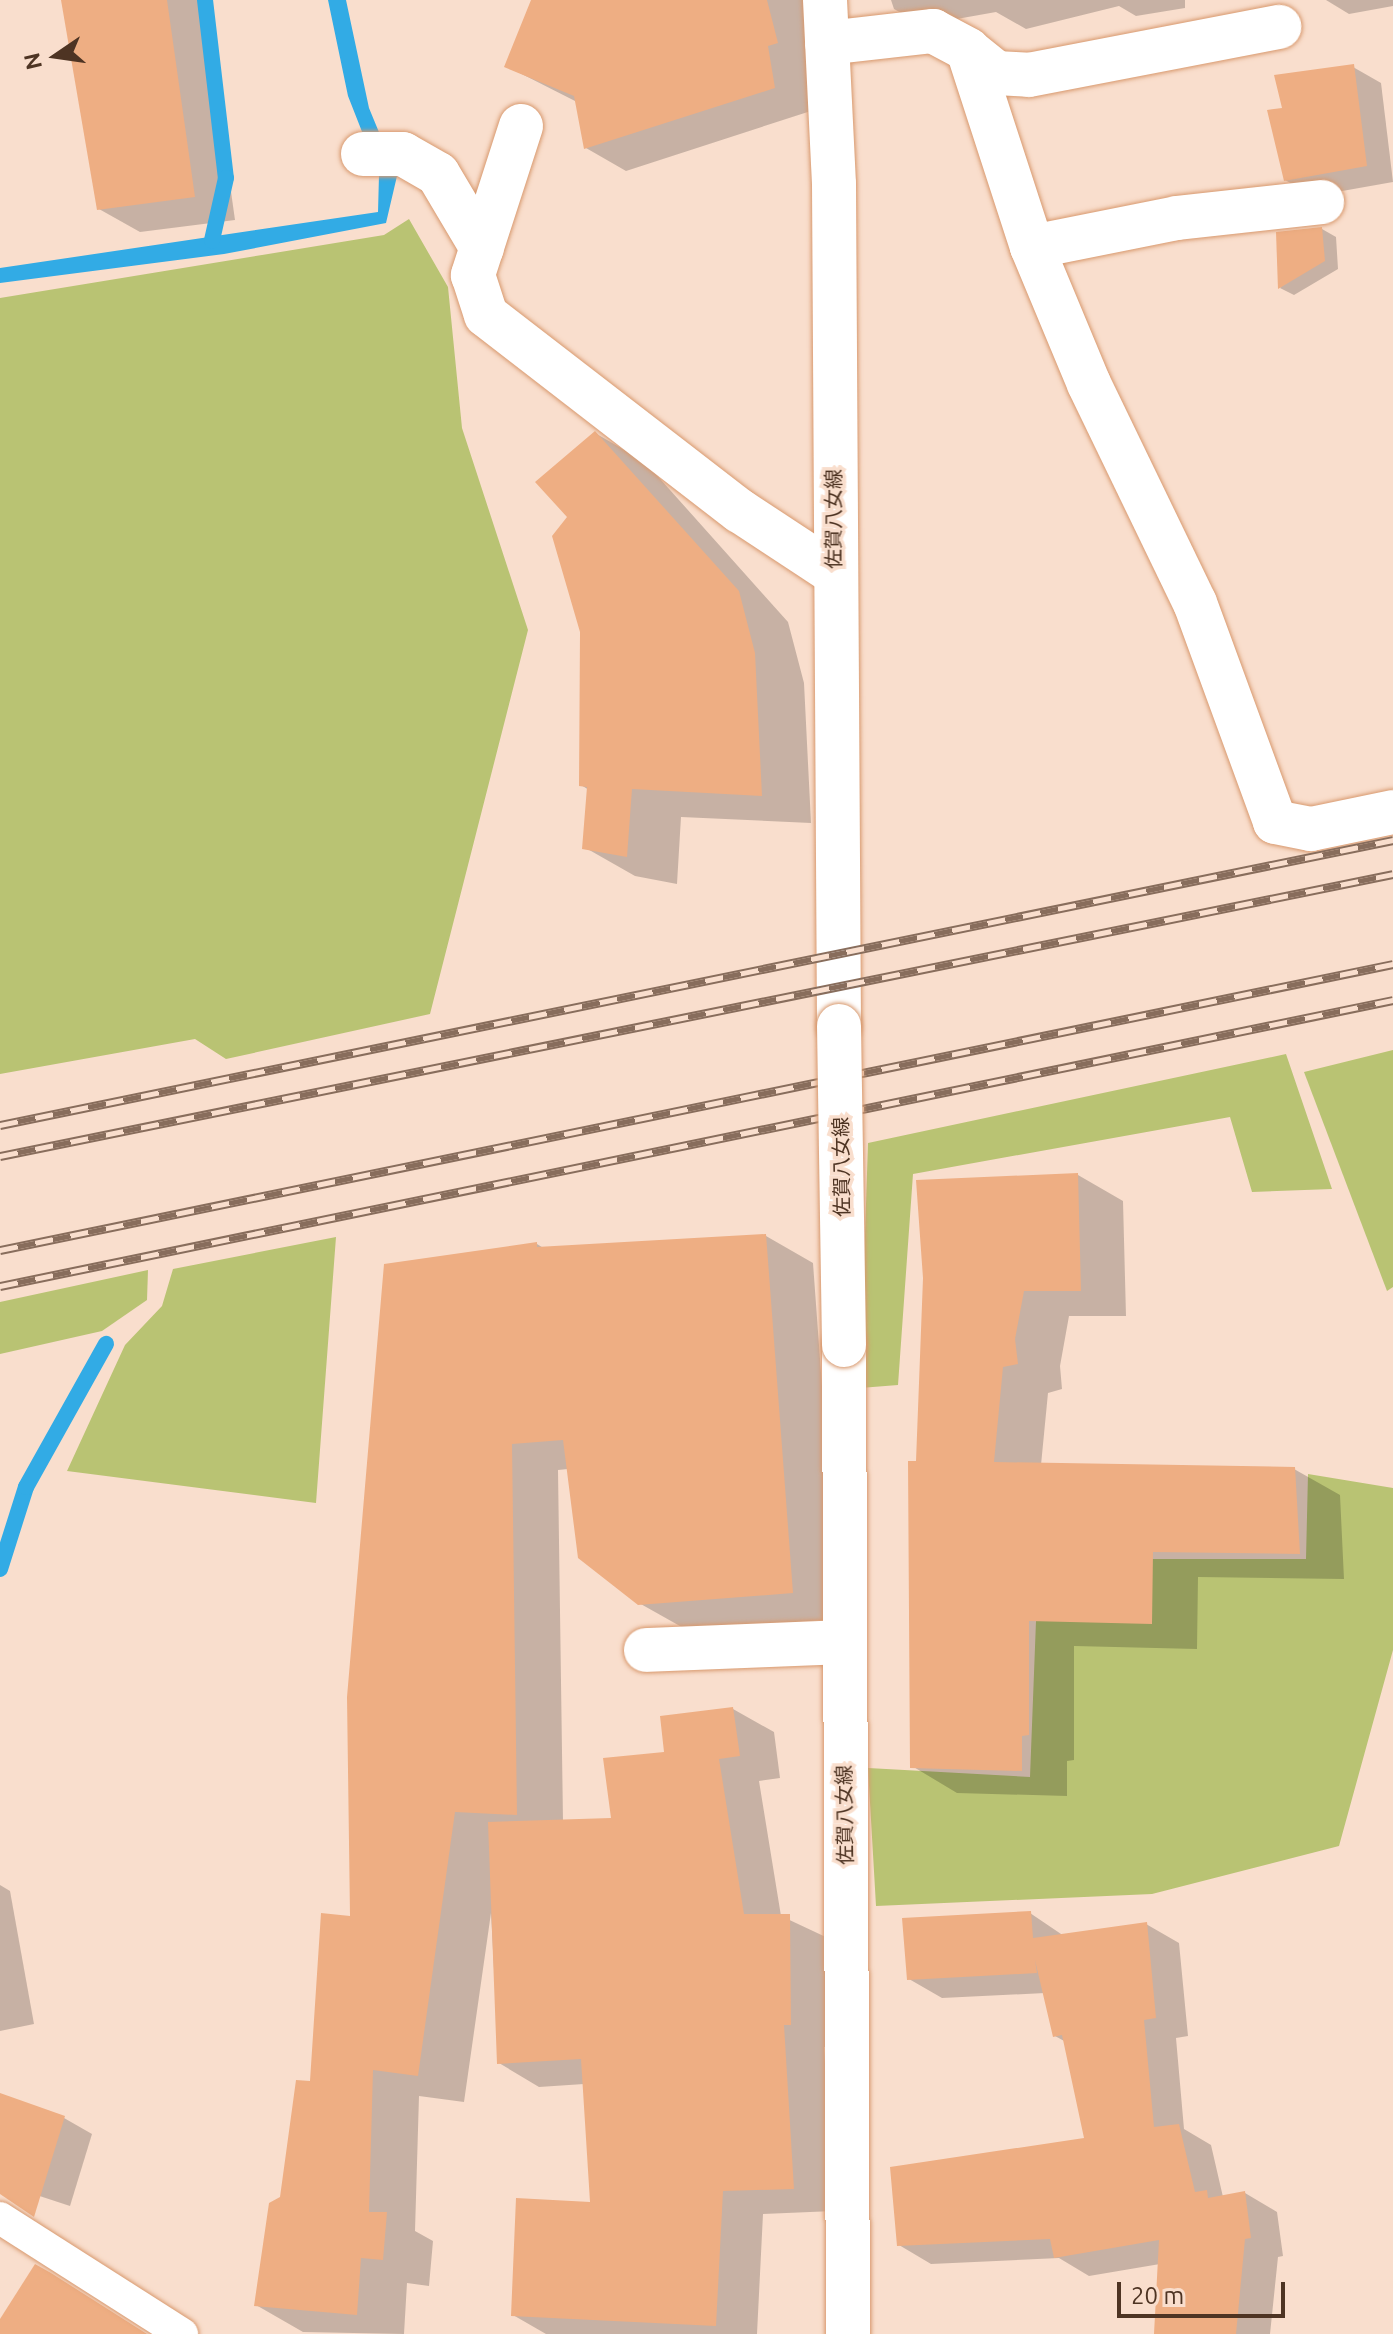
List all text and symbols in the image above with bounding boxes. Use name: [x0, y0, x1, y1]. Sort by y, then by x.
north arrow: [16, 16, 96, 96]
text: N: [18, 51, 46, 72]
street label: 佐賀八女線: [821, 469, 845, 569]
street label: 佐賀八女線: [828, 1117, 854, 1217]
street label: 佐賀八女線: [831, 1765, 857, 1865]
scale bar: [1121, 2266, 1289, 2316]
text: 20 m: [1131, 2282, 1184, 2309]

